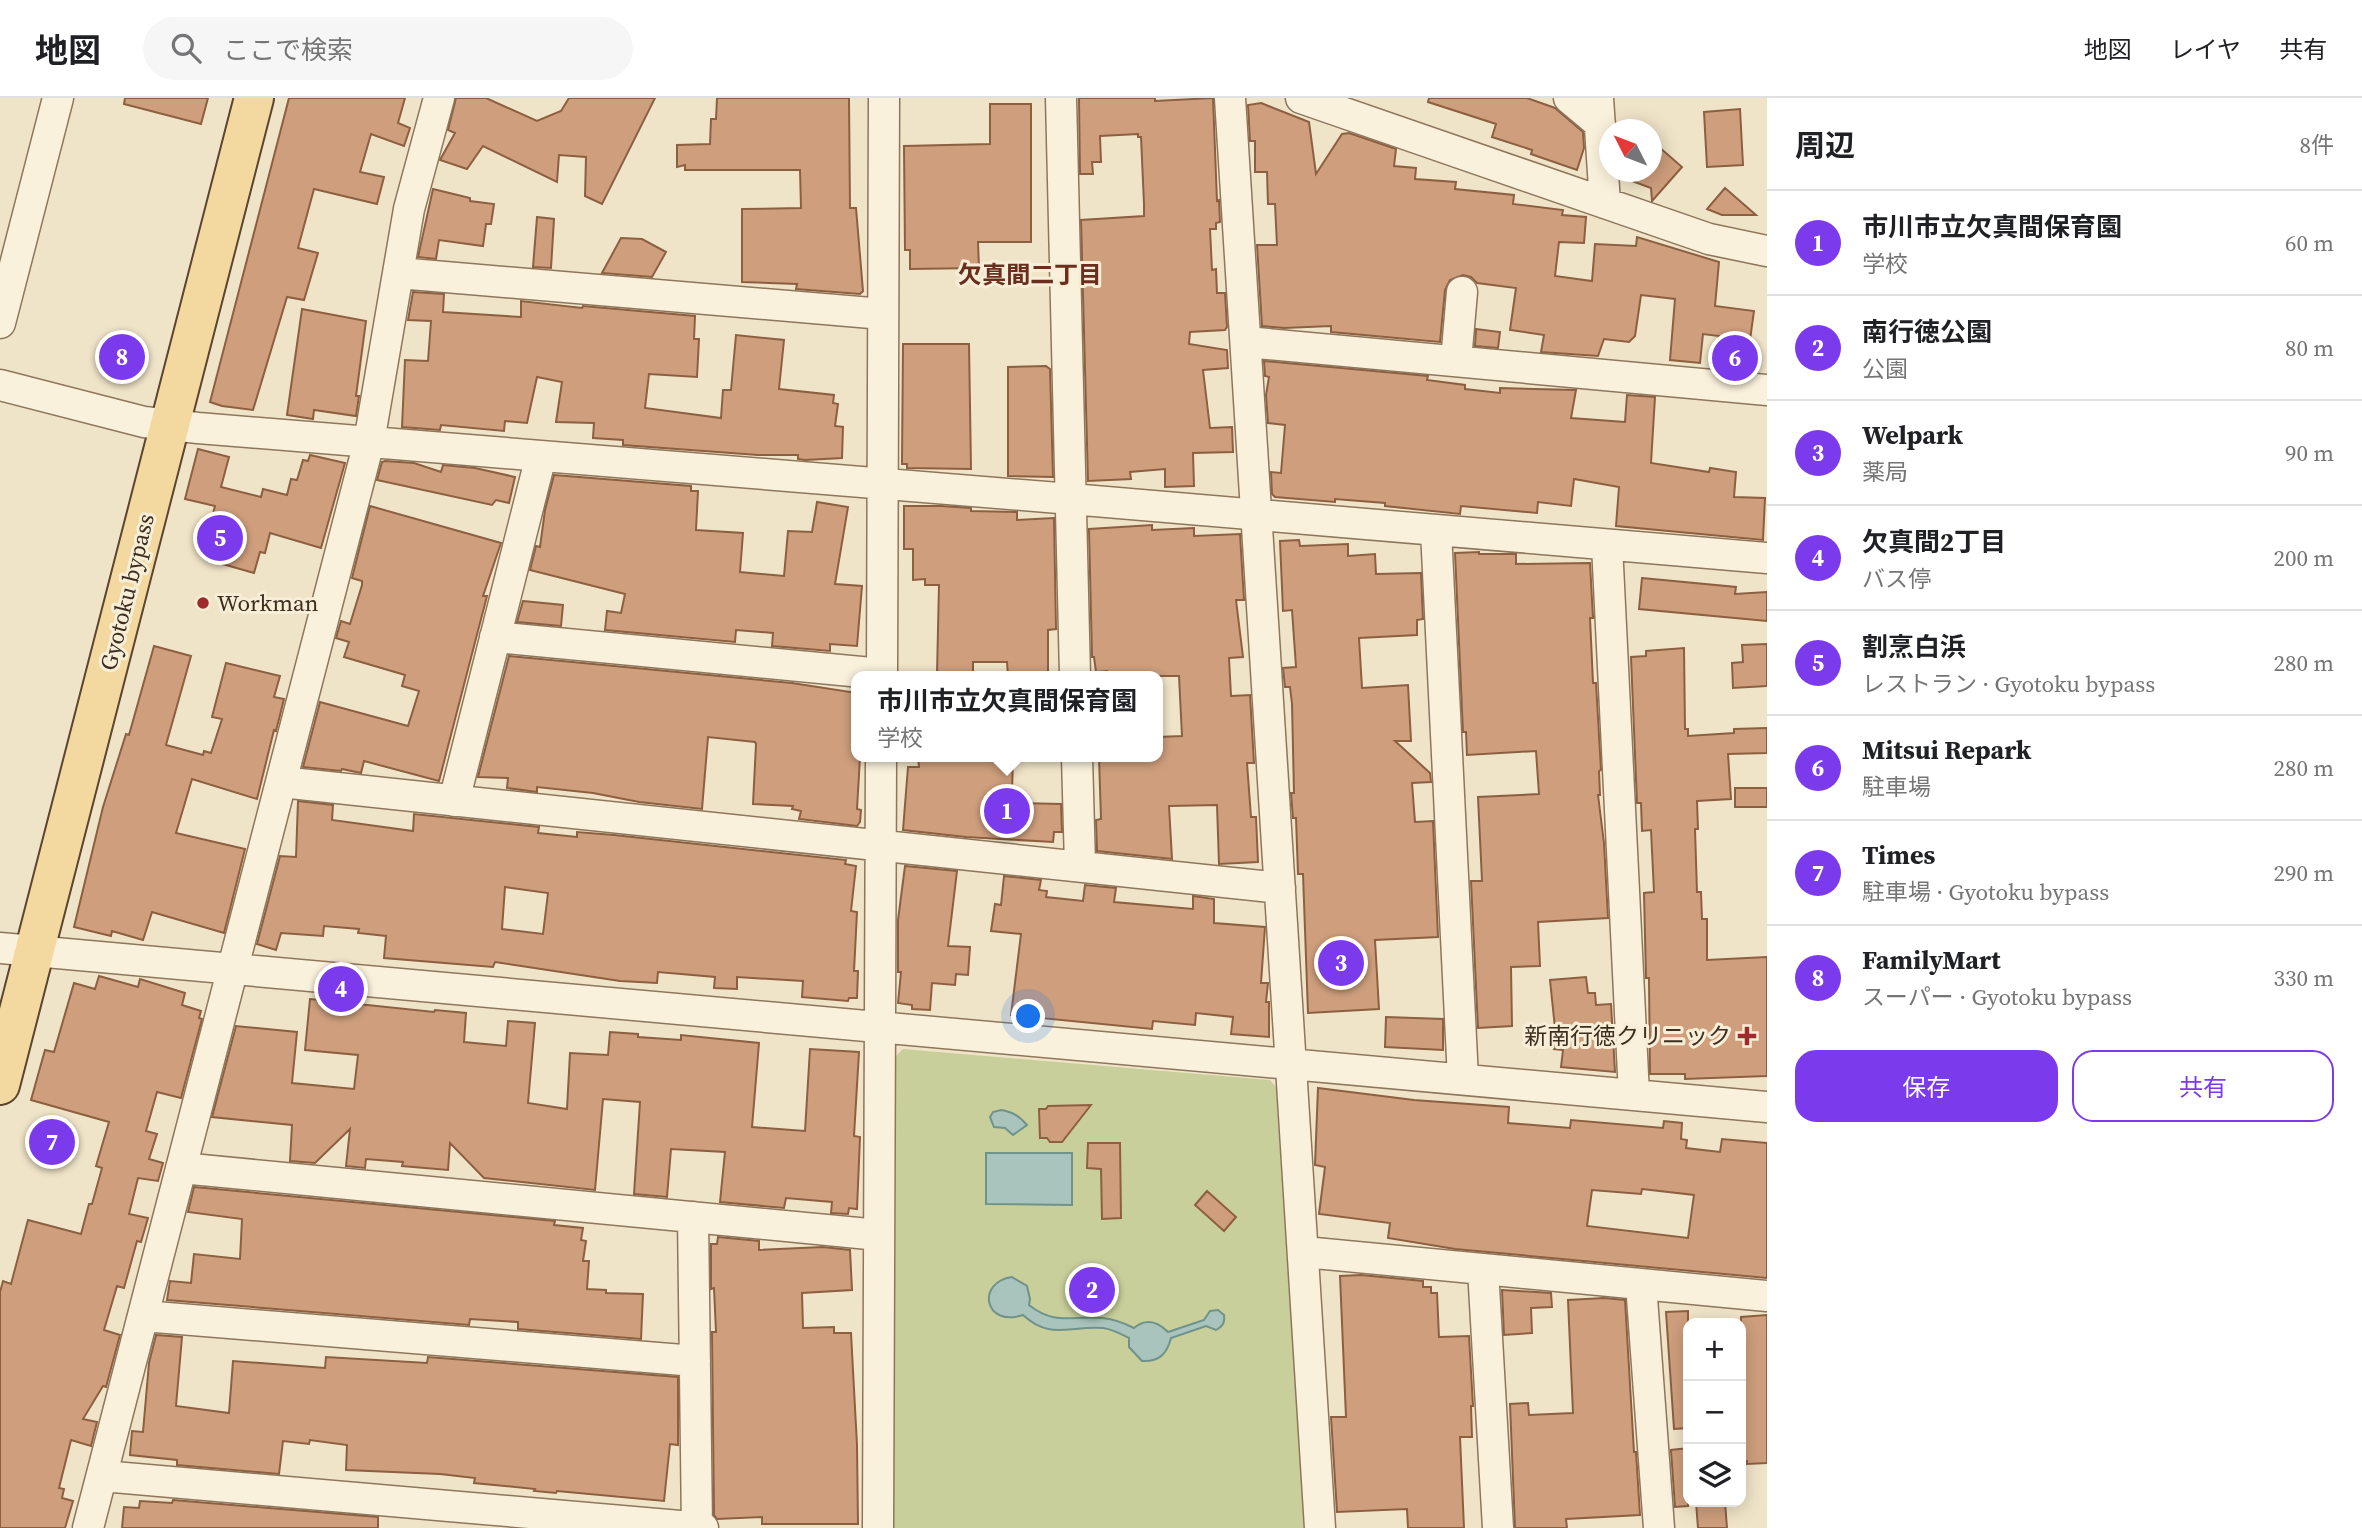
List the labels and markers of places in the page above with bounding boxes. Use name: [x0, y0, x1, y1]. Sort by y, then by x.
pin: 8: [99, 331, 145, 383]
pin: 6: [1712, 332, 1758, 384]
pin: 5: [197, 512, 243, 564]
place label: Workman: [217, 587, 318, 619]
marker: Workman: [195, 595, 211, 611]
pin: 1: [984, 785, 1030, 837]
pin: 3: [1318, 937, 1364, 989]
pin: 4: [318, 963, 364, 1015]
place label: 新南行徳クリニック: [1524, 1020, 1731, 1052]
marker: 新南行徳クリニック: [1737, 1026, 1757, 1046]
pin: 7: [29, 1116, 75, 1168]
pin: 2: [1069, 1264, 1115, 1316]

